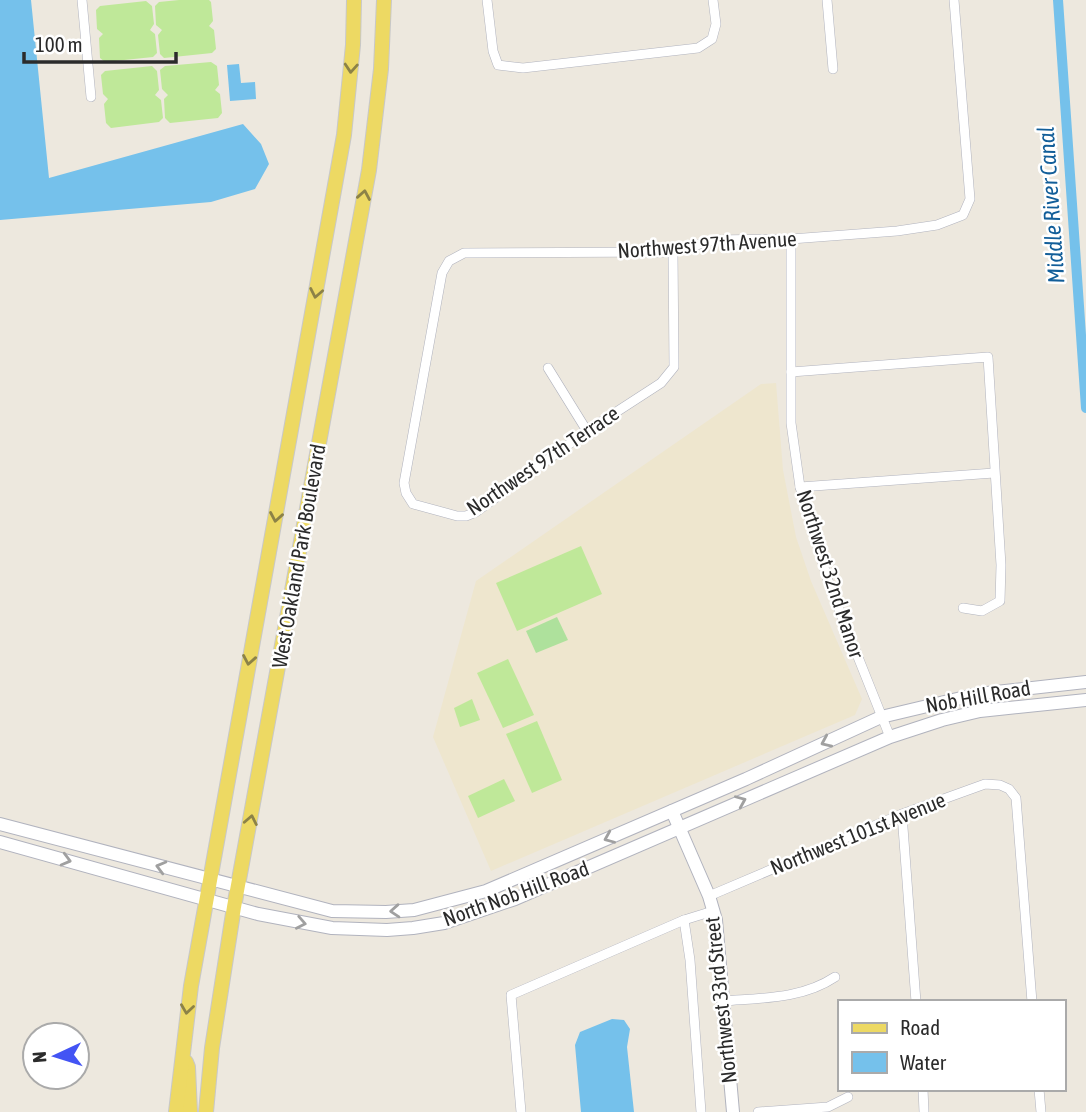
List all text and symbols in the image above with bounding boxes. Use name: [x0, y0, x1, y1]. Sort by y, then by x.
scale bar: [24, 21, 177, 65]
text: 100 m: [35, 32, 83, 56]
one-way arrow: [344, 63, 359, 74]
water label: Middle River Canal: [1033, 126, 1069, 284]
one-way arrow: [356, 189, 371, 200]
street label: Northwest 97th Avenue: [616, 226, 797, 262]
one-way arrow: [309, 287, 324, 299]
street label: Northwest 97th Terrace: [462, 400, 623, 520]
street label: West Oakland Park Boulevard: [266, 442, 330, 670]
street label: Northwest 32nd Manor: [792, 487, 870, 662]
one-way arrow: [269, 511, 284, 523]
one-way arrow: [243, 654, 258, 666]
street label: Nob Hill Road: [923, 675, 1032, 717]
one-way arrow: [821, 734, 833, 748]
street label: Northwest 101st Avenue: [767, 787, 949, 879]
one-way arrow: [734, 795, 747, 809]
one-way arrow: [242, 814, 257, 826]
one-way arrow: [604, 830, 616, 844]
one-way arrow: [60, 852, 72, 866]
street label: North Nob Hill Road: [439, 856, 592, 931]
one-way arrow: [156, 861, 168, 875]
one-way arrow: [389, 903, 400, 918]
one-way arrow: [295, 914, 307, 929]
street label: Northwest 33rd Street: [699, 916, 741, 1085]
legend: [838, 1000, 1065, 1091]
one-way arrow: [180, 1003, 195, 1015]
text: Road: [900, 1015, 940, 1039]
north arrow: [21, 1021, 91, 1091]
text: Water: [900, 1050, 947, 1074]
text: N: [28, 1051, 50, 1064]

